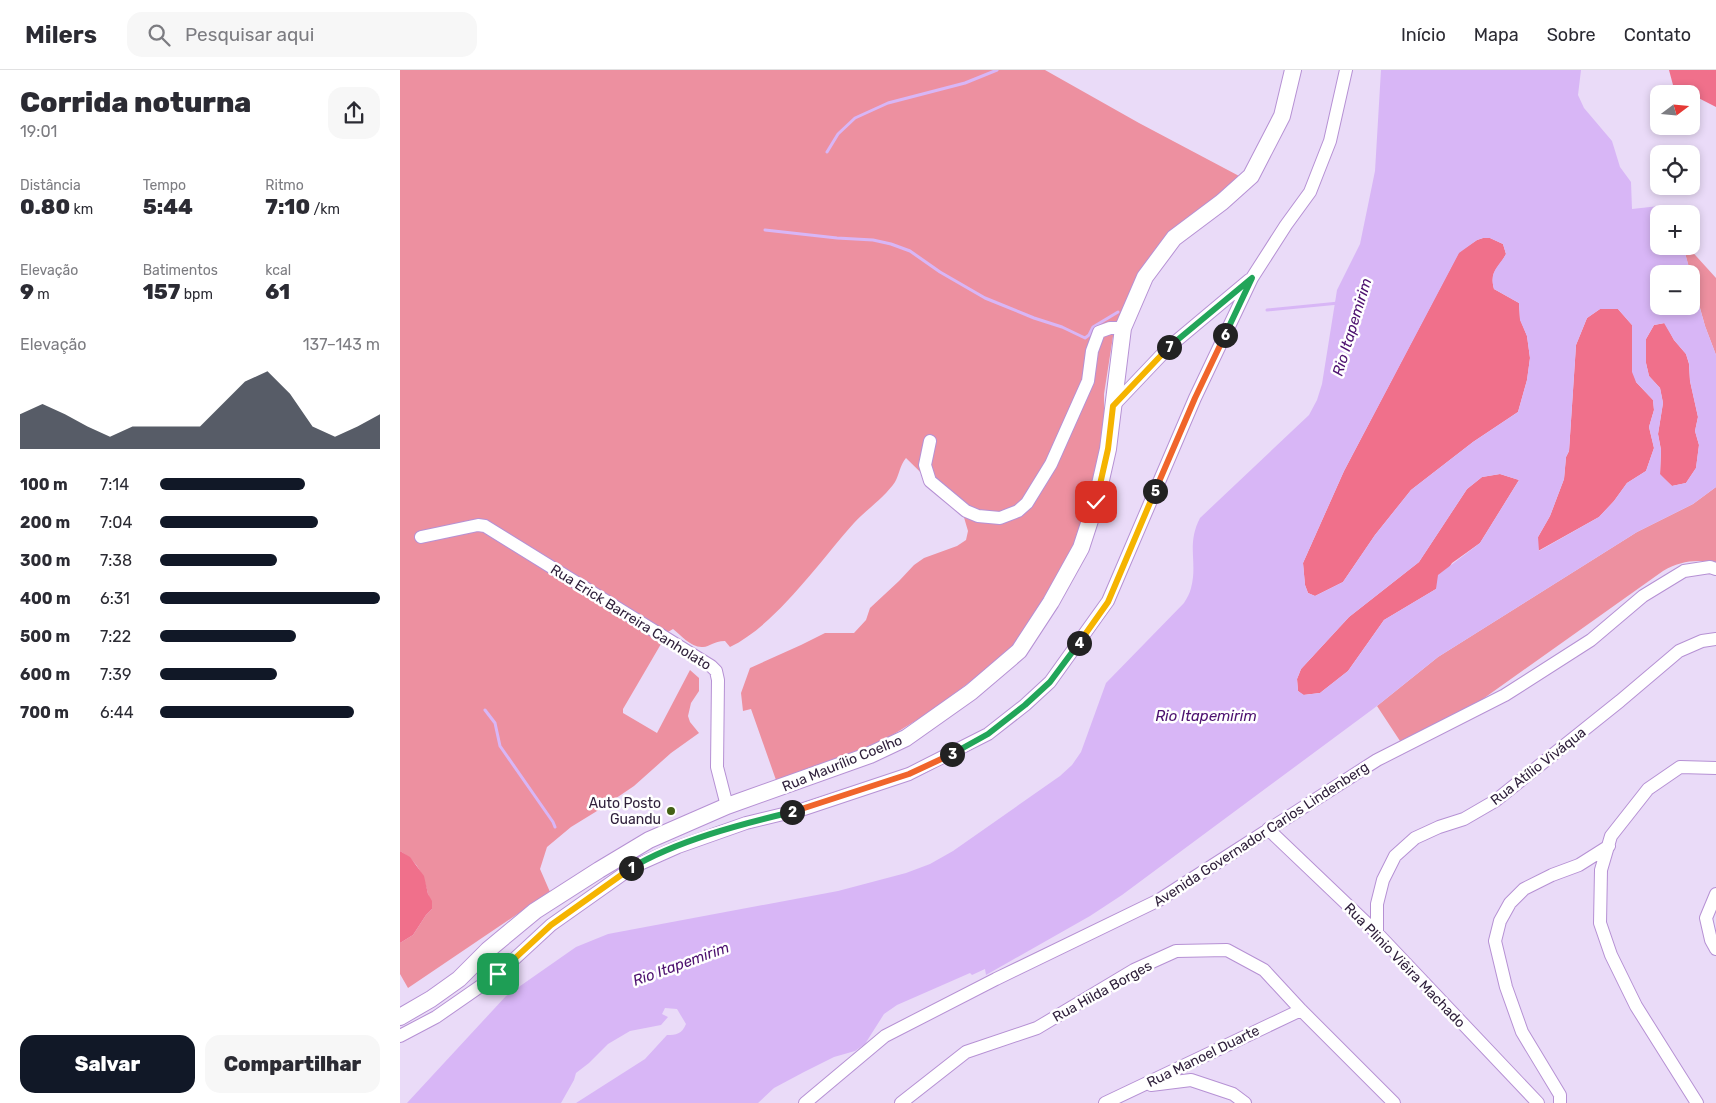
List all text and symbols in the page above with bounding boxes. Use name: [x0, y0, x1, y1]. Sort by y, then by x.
search box: [127, 12, 477, 57]
text: Milers: [25, 21, 97, 49]
icon: search: [145, 21, 173, 49]
text: Pesquisar aqui: [185, 23, 314, 46]
text: Início: [1401, 24, 1446, 46]
text: Mapa: [1474, 24, 1519, 46]
text: Sobre: [1547, 24, 1596, 46]
text: Contato: [1624, 24, 1691, 46]
north arrow: [1650, 85, 1700, 135]
map controls: [1650, 85, 1700, 315]
text: Corrida noturna: [20, 86, 251, 119]
button: share: [328, 87, 380, 139]
text: 19:01: [20, 122, 57, 141]
button: locate: [1650, 145, 1700, 195]
text: Distância: [20, 177, 81, 194]
text: Tempo: [143, 177, 186, 194]
text: Ritmo: [265, 177, 304, 194]
text: 0.80: [20, 194, 70, 219]
text: 5:44: [143, 194, 193, 219]
text: 7:10: [265, 194, 310, 219]
text: km: [70, 201, 93, 218]
text: /km: [310, 201, 340, 218]
button: +: [1650, 205, 1700, 255]
text: Elevação: [20, 262, 78, 279]
text: Batimentos: [143, 262, 218, 279]
text: kcal: [265, 262, 291, 279]
button: −: [1650, 265, 1700, 315]
water label: Rio Itapemirim: [1329, 276, 1375, 378]
text: 9: [20, 279, 34, 304]
text: 157: [143, 279, 180, 304]
text: 61: [265, 279, 290, 304]
text: m: [34, 286, 50, 303]
text: bpm: [180, 286, 213, 303]
pin: 6: [1212, 322, 1238, 348]
text: 6: [1221, 327, 1230, 344]
pin: 7: [1156, 334, 1182, 360]
text: Elevação: [20, 335, 86, 354]
text: 137–143 m: [303, 335, 380, 354]
text: 7: [1165, 339, 1174, 356]
text: 100 m: [20, 475, 68, 494]
text: 7:14: [100, 475, 129, 494]
pin: 5: [1142, 478, 1168, 504]
pin: [1075, 481, 1117, 523]
text: 5: [1151, 483, 1160, 500]
icon: check: [1082, 488, 1110, 516]
text: 200 m: [20, 513, 70, 532]
text: 7:04: [100, 513, 132, 532]
text: 300 m: [20, 551, 70, 570]
text: 7:38: [100, 551, 132, 570]
street label: Rua Erick Barreira Canholato: [547, 561, 714, 674]
text: 400 m: [20, 589, 71, 608]
text: 6:31: [100, 589, 130, 608]
text: 500 m: [20, 627, 70, 646]
text: 7:22: [100, 627, 131, 646]
pin: 4: [1066, 630, 1092, 656]
text: 4: [1075, 635, 1084, 652]
text: 600 m: [20, 665, 70, 684]
text: 7:39: [100, 665, 131, 684]
text: 700 m: [20, 703, 69, 722]
text: 6:44: [100, 703, 134, 722]
water label: Rio Itapemirim: [1155, 707, 1257, 725]
street label: Rua Atílio Viváqua: [1487, 724, 1589, 809]
street label: Rua Maurílio Coelho: [780, 732, 905, 795]
pin: 3: [940, 742, 964, 766]
text: 3: [948, 746, 957, 763]
street label: Avenida Governador Carlos Lindenberg: [1151, 758, 1372, 910]
place label: Auto Posto Guandu: [589, 795, 661, 828]
pin: 2: [780, 800, 804, 824]
text: 2: [788, 804, 797, 821]
marker: Auto Posto Guandu: [665, 805, 677, 817]
pin: 1: [618, 856, 644, 880]
text: 1: [628, 860, 635, 877]
street label: Rua Plinio Viêira Machado: [1341, 899, 1469, 1031]
water label: Rio Itapemirim: [630, 938, 732, 990]
pin: [477, 953, 519, 995]
street label: Rua Hilda Borges: [1050, 957, 1155, 1026]
icon: arrive: [484, 960, 512, 988]
street label: Rua Manoel Duarte: [1144, 1022, 1262, 1091]
button: Salvar: [20, 1035, 195, 1093]
button: Compartilhar: [205, 1035, 380, 1093]

